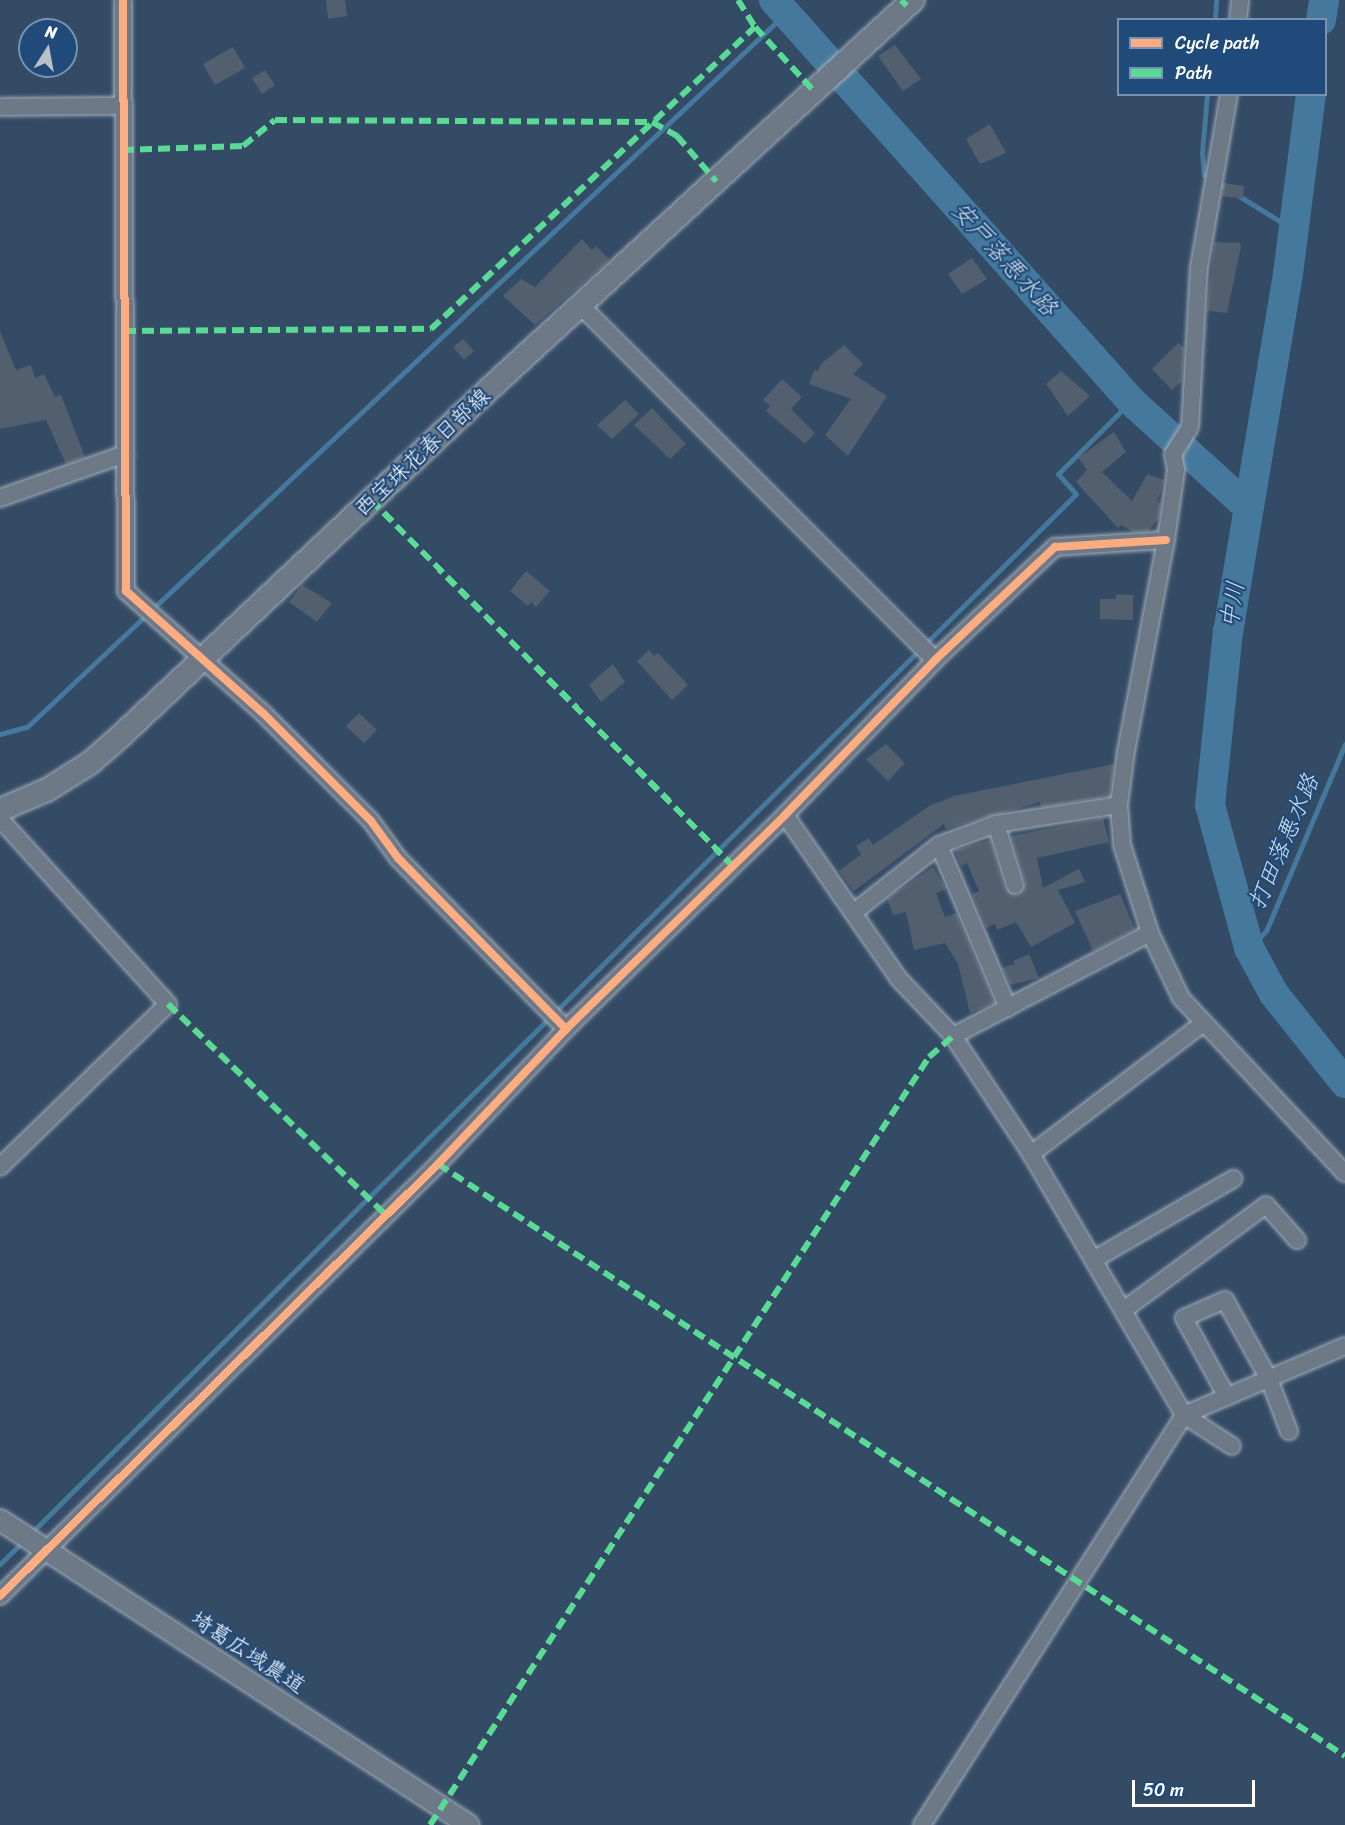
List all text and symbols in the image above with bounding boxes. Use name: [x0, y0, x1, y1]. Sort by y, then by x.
text: N: [43, 17, 59, 47]
north arrow: [18, 18, 78, 78]
legend: [1117, 18, 1327, 96]
text: Cycle path: [1175, 27, 1259, 59]
text: Path: [1175, 57, 1212, 89]
water label: 安戸落悪水路: [945, 196, 1063, 322]
street label: 西宝珠花春日部線: [349, 382, 495, 522]
water label: 中川: [1215, 579, 1251, 631]
water label: 打田落悪水路: [1243, 770, 1325, 914]
street label: 埼葛広域農道: [185, 1605, 311, 1699]
scale bar: [1135, 1768, 1258, 1806]
text: 50 m: [1143, 1774, 1184, 1806]

